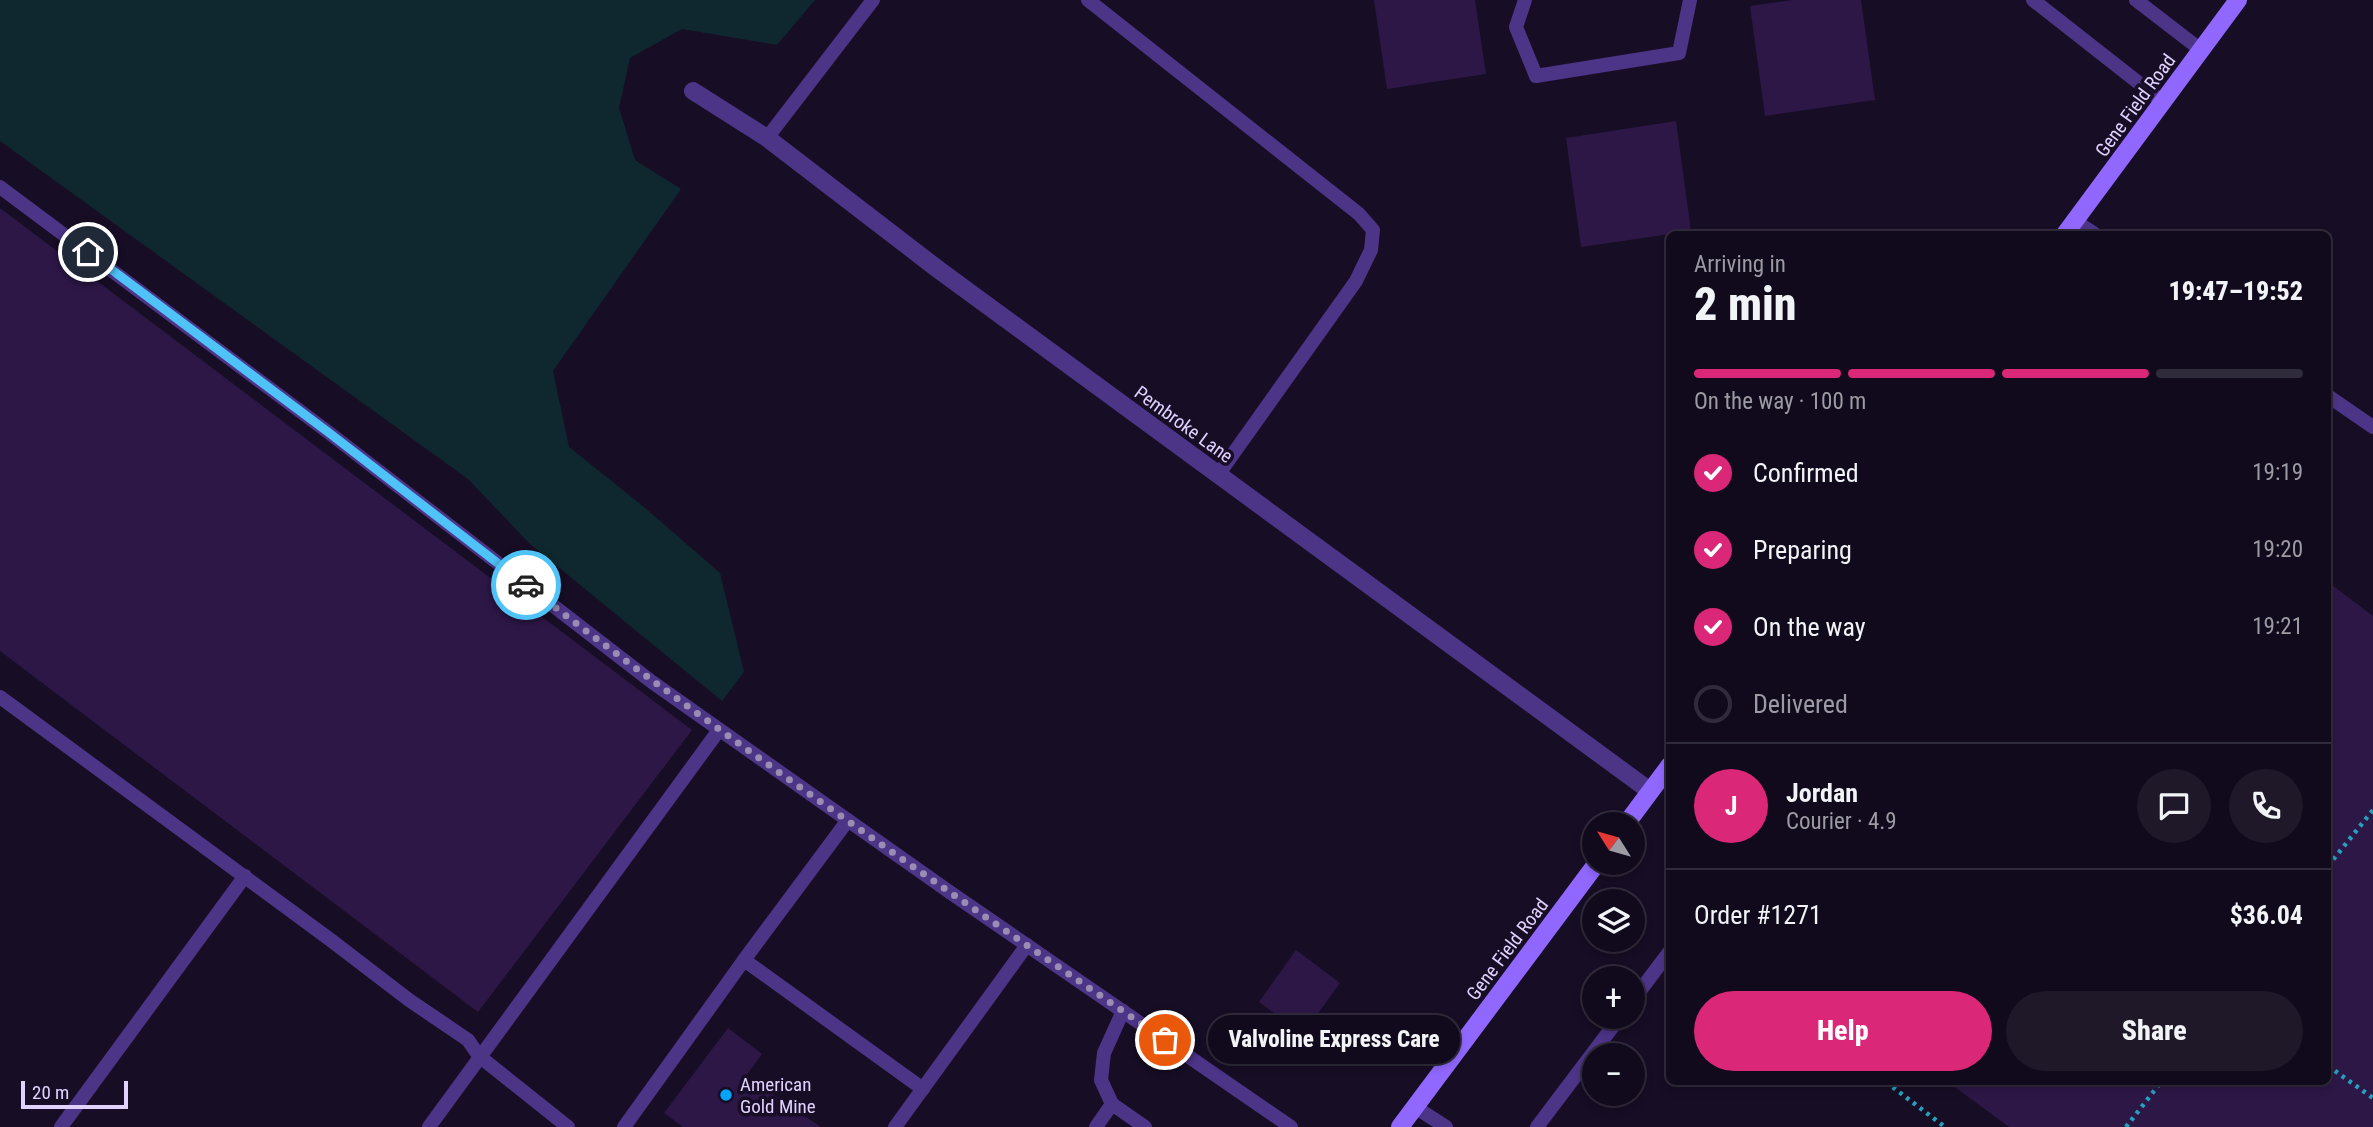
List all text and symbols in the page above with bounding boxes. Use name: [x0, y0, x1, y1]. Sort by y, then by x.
street label: Gene Field Road: [2090, 49, 2180, 161]
pin: [58, 222, 118, 282]
icon: home: [69, 233, 107, 271]
text: Arriving in: [1694, 251, 1786, 278]
text: 19:47–19:52: [2169, 276, 2303, 306]
text: 2 min: [1694, 277, 1797, 331]
street label: Pembroke Lane: [1130, 381, 1237, 468]
text: On the way · 100 m: [1694, 388, 1866, 415]
icon: check: [1694, 454, 1732, 492]
text: Confirmed: [1753, 458, 1859, 488]
text: 19:19: [2252, 459, 2303, 486]
icon: check: [1694, 531, 1732, 569]
text: Preparing: [1753, 535, 1852, 565]
text: 19:20: [2252, 536, 2303, 563]
courier: [491, 550, 561, 620]
icon: car: [507, 566, 545, 604]
icon: check: [1694, 608, 1732, 646]
text: On the way: [1753, 612, 1866, 642]
text: 19:21: [2252, 613, 2303, 640]
text: Delivered: [1753, 689, 1848, 719]
button: chat: [2137, 769, 2211, 843]
button: phone: [2229, 769, 2303, 843]
text: Jordan: [1786, 778, 1858, 808]
text: J: [1725, 791, 1737, 821]
text: Courier · 4.9: [1786, 808, 1897, 835]
north arrow: [1582, 812, 1645, 875]
map controls: [1582, 812, 1645, 1106]
button: layers: [1582, 889, 1645, 952]
street label: Gene Field Road: [1462, 894, 1553, 1005]
text: Order #1271: [1694, 900, 1822, 930]
text: $36.04: [2230, 900, 2303, 930]
button: +: [1582, 966, 1645, 1029]
button: Help: [1694, 991, 1992, 1071]
button: Share: [2006, 991, 2303, 1071]
pin: [1135, 1010, 1195, 1070]
callout: Valvoline Express Care: [1207, 1016, 1459, 1064]
icon: bag: [1146, 1021, 1184, 1059]
text: Valvoline Express Care: [1228, 1026, 1440, 1053]
button: −: [1582, 1043, 1645, 1106]
place label: American Gold Mine: [740, 1073, 816, 1118]
scale bar: [21, 1078, 128, 1110]
text: 20 m: [32, 1081, 69, 1104]
marker: American Gold Mine: [718, 1087, 734, 1103]

